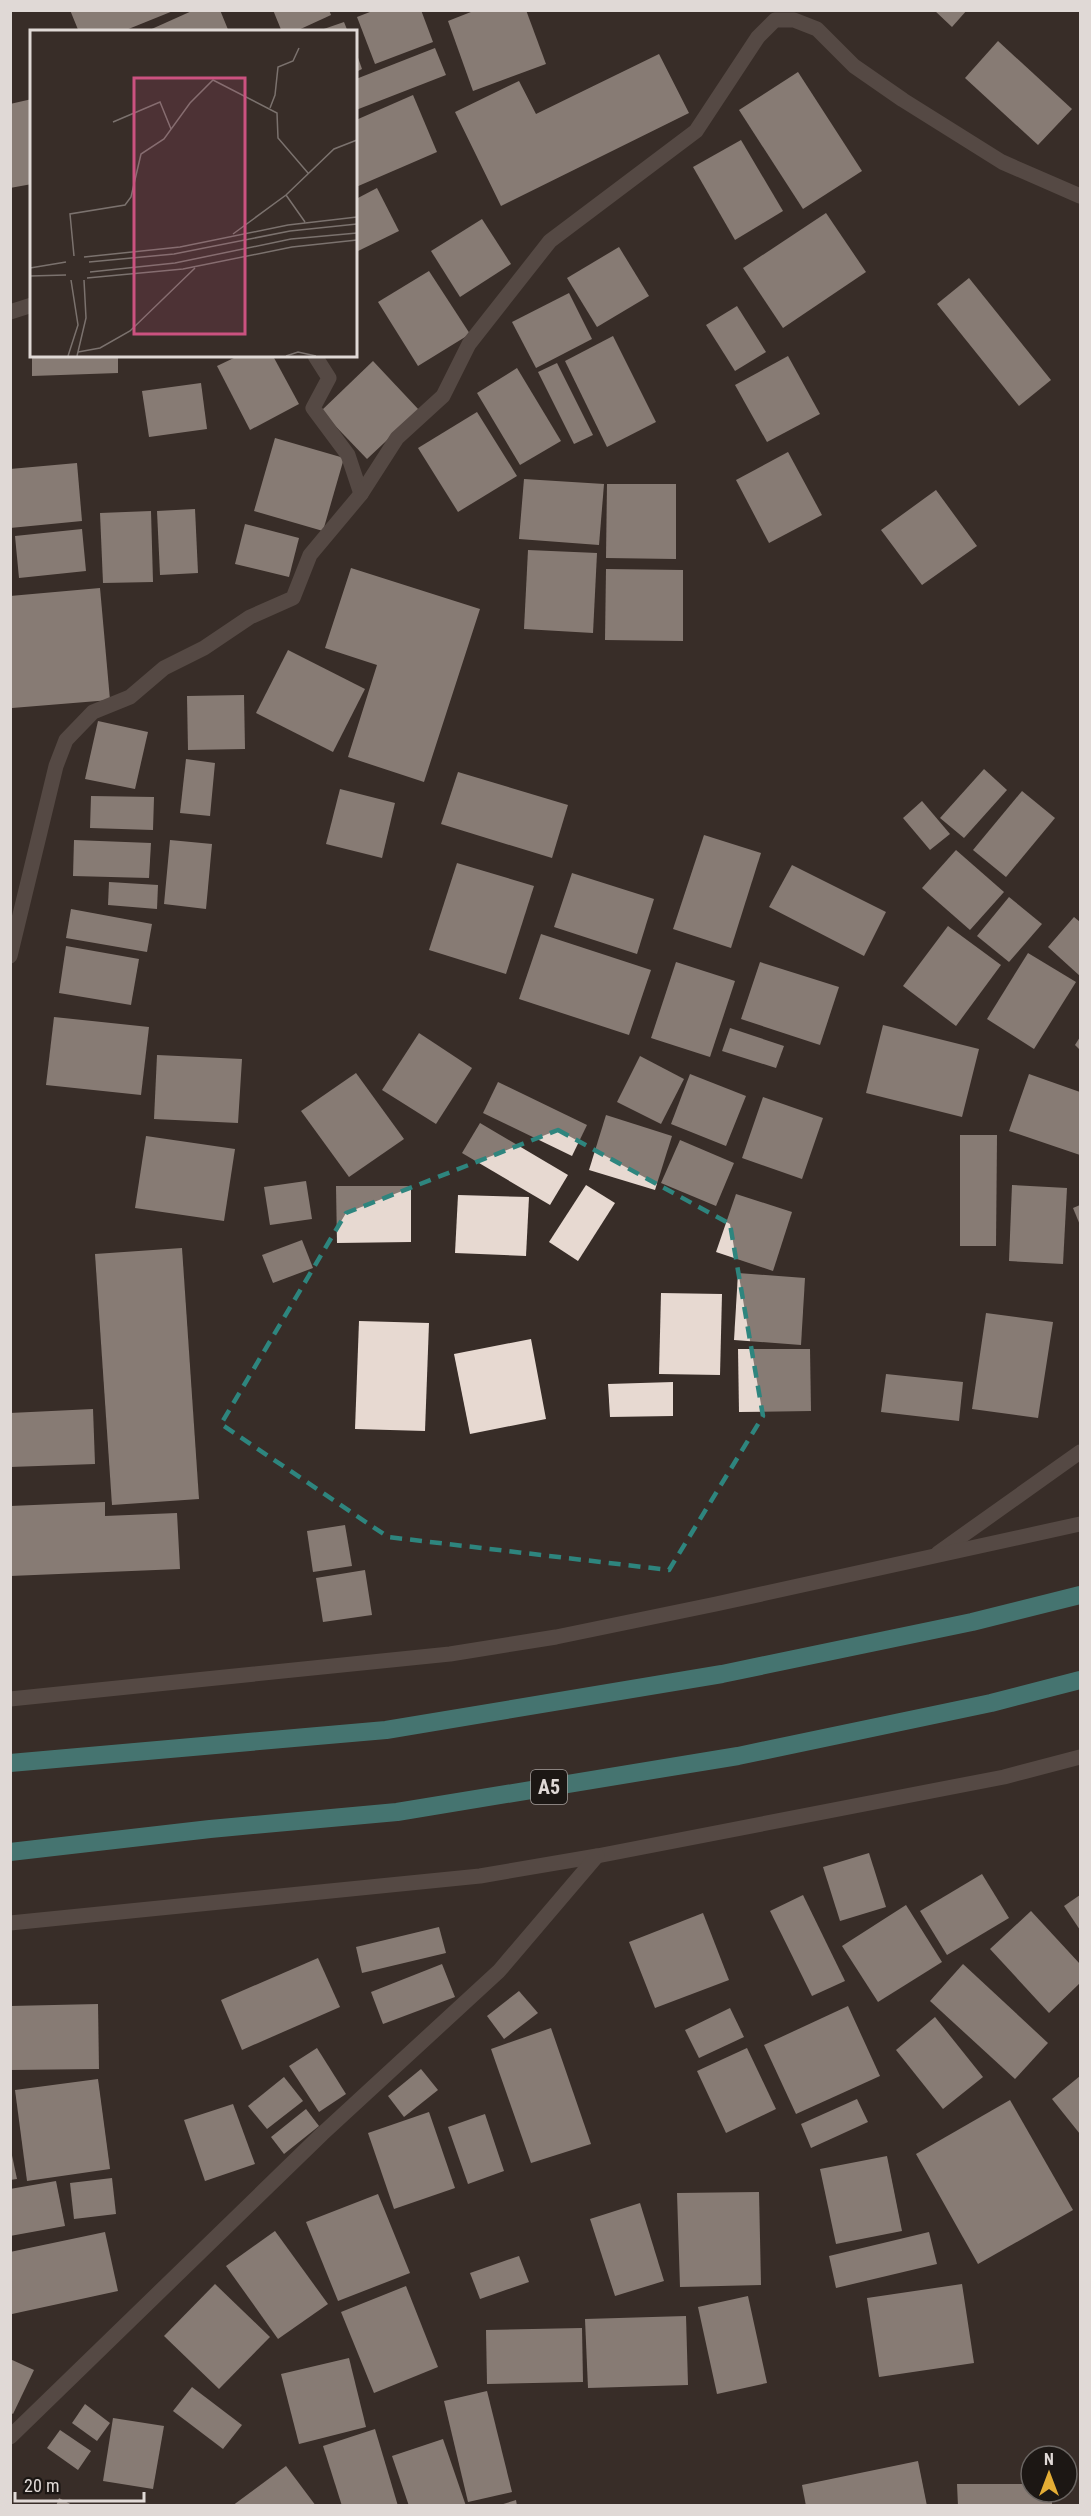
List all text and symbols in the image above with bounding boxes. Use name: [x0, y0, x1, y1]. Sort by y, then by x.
inset map: [30, 30, 357, 357]
road number: A5: [531, 1770, 567, 1804]
north arrow: [1019, 2444, 1079, 2504]
text: N: [1044, 2450, 1054, 2469]
scale bar: [15, 2465, 144, 2503]
text: 20 m: [24, 2475, 59, 2496]

